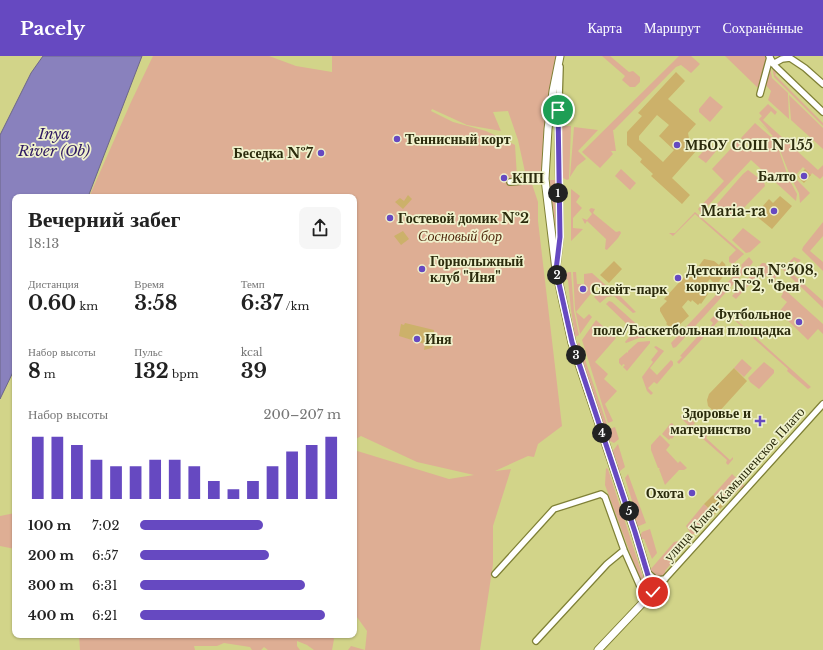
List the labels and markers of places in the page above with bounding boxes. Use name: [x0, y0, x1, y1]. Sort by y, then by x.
pin: [541, 93, 575, 127]
place label: Теннисный корт: [405, 130, 511, 148]
marker: Теннисный корт: [392, 134, 402, 144]
place label: МБОУ СОШ №155: [685, 136, 813, 154]
marker: МБОУ СОШ №155: [672, 140, 682, 150]
place label: Беседка №7: [234, 144, 314, 162]
marker: Беседка №7: [316, 148, 326, 158]
place label: Балто: [758, 167, 796, 185]
place label: КПП: [512, 169, 544, 187]
marker: Балто: [799, 171, 809, 181]
marker: КПП: [499, 173, 509, 183]
pin: 1: [548, 183, 568, 203]
place label: Maria-ra: [701, 202, 766, 220]
marker: Maria-ra: [769, 206, 779, 216]
place label: Гостевой домик №2: [398, 209, 529, 227]
marker: Гостевой домик №2: [385, 213, 395, 223]
place label: Горнолыжный клуб "Иня": [430, 252, 523, 286]
place label: Детский сад №508, корпус №2, "Фея": [686, 261, 817, 295]
marker: Горнолыжный клуб "Иня": [417, 264, 427, 274]
pin: 2: [547, 265, 567, 285]
marker: Детский сад №508, корпус №2, "Фея": [673, 273, 683, 283]
place label: Скейт-парк: [591, 280, 668, 298]
marker: Скейт-парк: [578, 284, 588, 294]
place label: Футбольное поле/Баскетбольная площадка: [593, 305, 791, 339]
marker: Футбольное поле/Баскетбольная площадка: [794, 317, 804, 327]
place label: Иня: [425, 330, 452, 348]
marker: Иня: [412, 334, 422, 344]
pin: 3: [566, 345, 586, 365]
place label: Здоровье и материнство: [670, 404, 751, 438]
marker: Здоровье и материнство: [754, 415, 766, 427]
pin: 4: [592, 423, 612, 443]
place label: Охота: [646, 484, 684, 502]
marker: Охота: [687, 488, 697, 498]
pin: 5: [619, 501, 639, 521]
pin: [636, 575, 670, 609]

